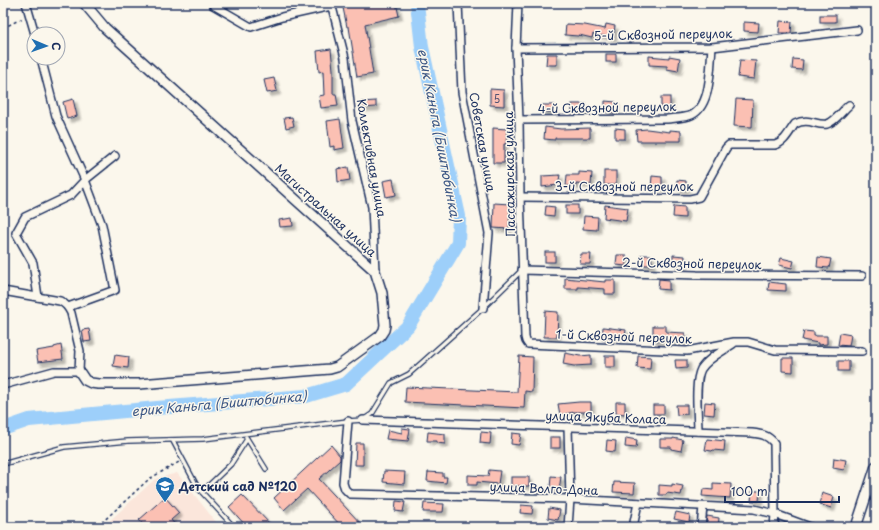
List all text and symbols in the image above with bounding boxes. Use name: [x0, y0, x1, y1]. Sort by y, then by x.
street label: 5-й Сквозной переулок: [594, 24, 733, 44]
north arrow: [26, 26, 66, 66]
text: С: [48, 42, 65, 51]
water label: ерик Каньга (Биштюбинка): [414, 47, 466, 224]
street label: Советская улица: [465, 91, 501, 194]
house number: 5: [494, 91, 500, 106]
street label: Коллективная улица: [353, 97, 391, 219]
street label: 4-й Сквозной переулок: [537, 97, 677, 117]
street label: Пассажирская улица: [499, 111, 519, 237]
street label: Магистральная улица: [271, 159, 381, 261]
street label: 3-й Сквозной переулок: [555, 177, 694, 195]
street label: 2-й Сквозной переулок: [622, 253, 763, 273]
street label: 1-й Сквозной переулок: [556, 325, 693, 347]
water label: ерик Каньга (Биштюбинка): [131, 386, 308, 420]
street label: улица Якуба Коласа: [545, 406, 667, 428]
school or university icon: Детский сад №120: [154, 475, 176, 503]
place label: Детский сад №120: [178, 477, 297, 495]
street label: улица Волго-Дона: [489, 477, 599, 499]
scale bar: [725, 478, 839, 504]
text: 100 m: [731, 482, 768, 500]

